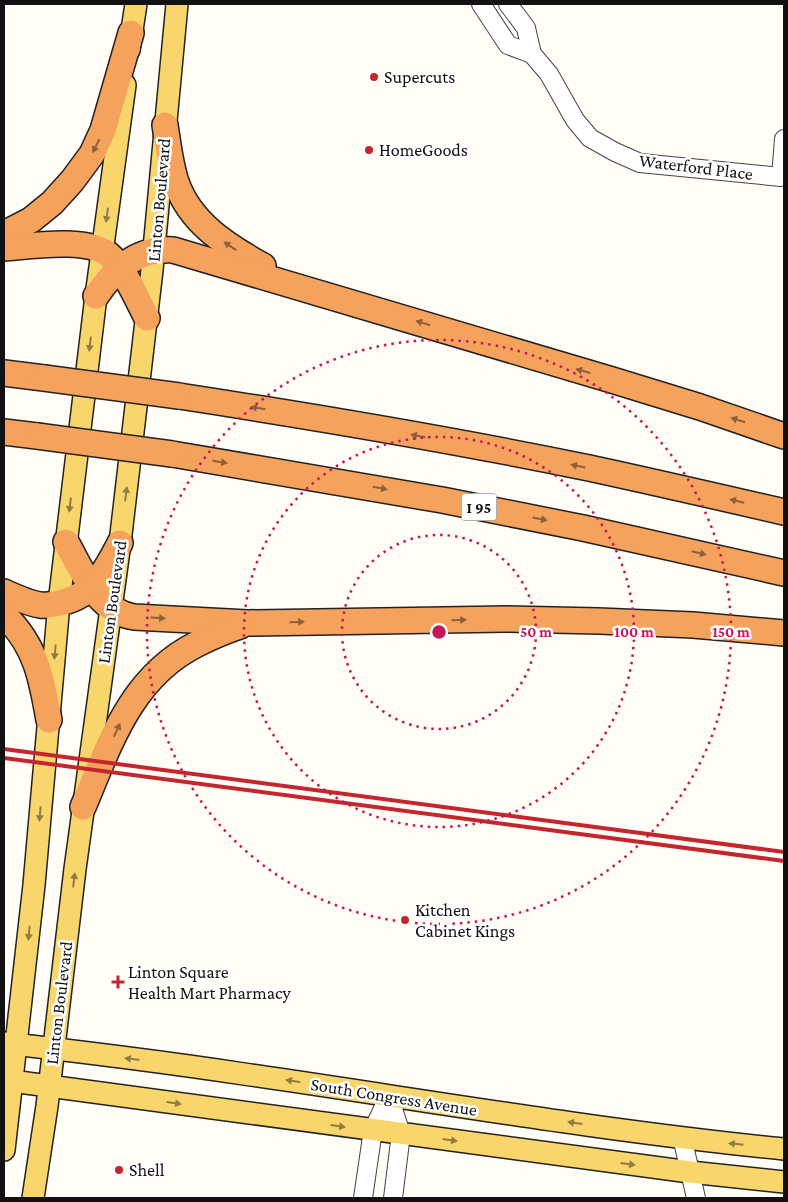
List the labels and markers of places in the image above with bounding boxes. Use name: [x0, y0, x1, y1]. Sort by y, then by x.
place label: Supercuts: [384, 67, 455, 87]
marker: Supercuts: [368, 71, 380, 83]
place label: HomeGoods: [379, 140, 468, 160]
marker: HomeGoods: [363, 144, 375, 156]
centre of rings: [430, 623, 448, 641]
place label: Kitchen Cabinet Kings: [415, 900, 515, 941]
marker: Kitchen Cabinet Kings: [399, 914, 411, 926]
place label: Linton Square Health Mart Pharmacy: [128, 962, 291, 1003]
marker: Linton Square Health Mart Pharmacy: [112, 976, 124, 988]
place label: Shell: [129, 1160, 165, 1180]
marker: Shell: [113, 1164, 125, 1176]

